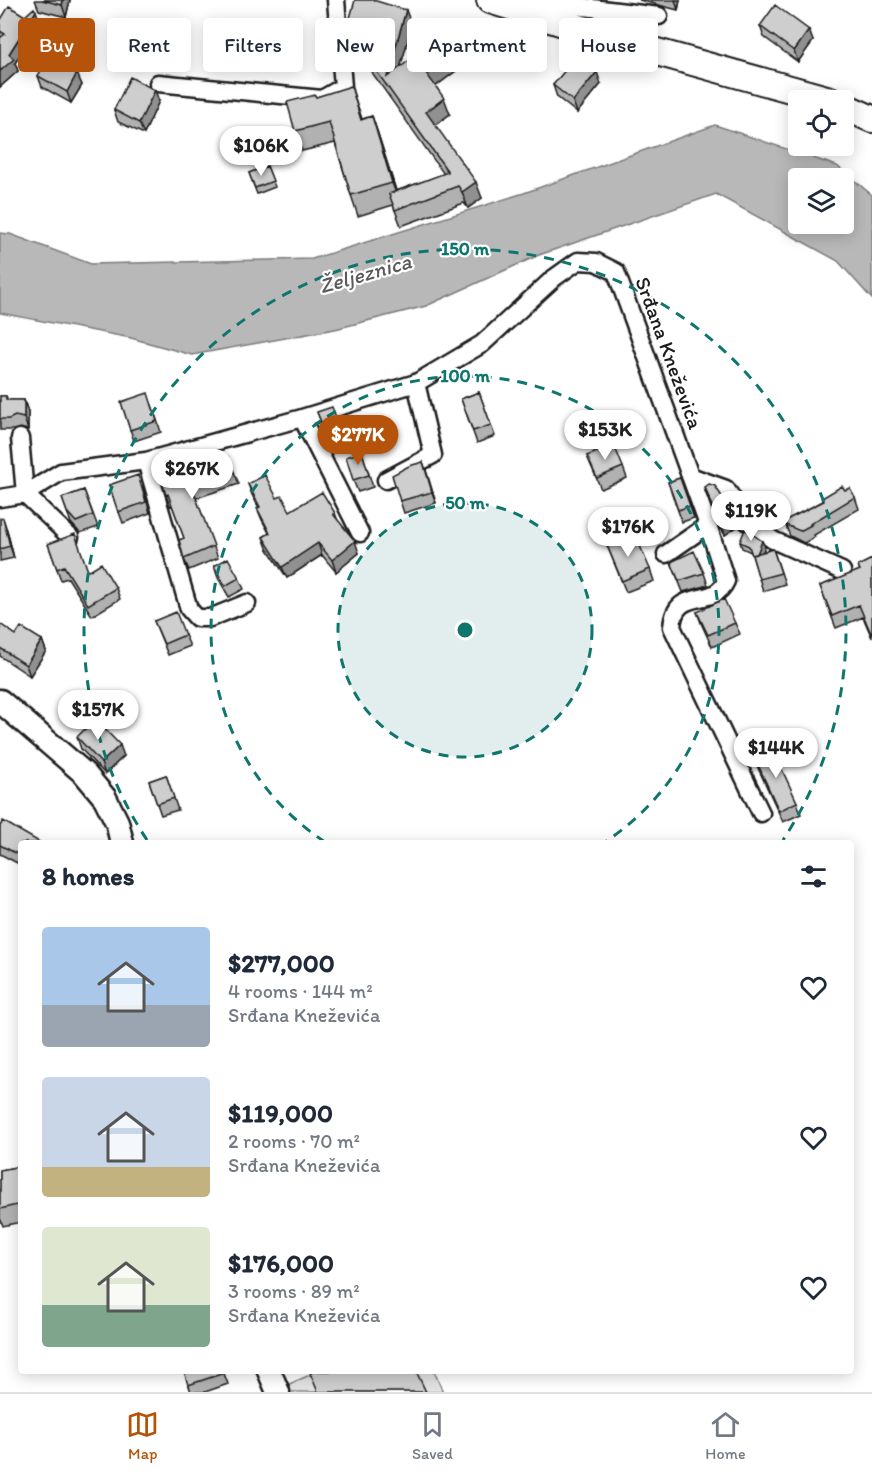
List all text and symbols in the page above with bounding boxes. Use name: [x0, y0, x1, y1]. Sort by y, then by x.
chip: Buy: [18, 18, 95, 72]
chip: Rent: [107, 18, 191, 72]
chip: Filters: [203, 18, 303, 72]
chip: New: [315, 18, 395, 72]
chip: Apartment: [407, 18, 547, 72]
chip: House: [559, 18, 658, 72]
map controls: [788, 90, 854, 234]
button: locate: [788, 90, 854, 156]
pin: $106K: [219, 126, 303, 177]
text: $106K: [233, 133, 289, 157]
button: layers: [788, 168, 854, 234]
text: 150 m: [441, 238, 490, 260]
water label: Željeznica: [316, 247, 415, 300]
street label: Srđana Kneževića: [630, 273, 709, 432]
text: 100 m: [440, 365, 491, 387]
pin: $153K: [563, 410, 647, 461]
pin: $277K: [316, 415, 400, 466]
text: $153K: [578, 417, 632, 441]
text: $277K: [331, 422, 385, 446]
pin: $267K: [150, 449, 234, 500]
text: $267K: [165, 456, 219, 480]
pin: $119K: [709, 491, 793, 542]
text: 50 m: [445, 492, 486, 514]
text: $119K: [725, 498, 777, 522]
pin: $176K: [586, 507, 670, 558]
text: $176K: [602, 514, 654, 538]
centre of rings: [455, 620, 475, 640]
pin: $157K: [56, 690, 140, 741]
text: $157K: [72, 697, 124, 721]
pin: $144K: [734, 728, 818, 779]
text: $144K: [748, 735, 804, 759]
text: 8 homes: [42, 860, 134, 892]
icon: filters: [797, 860, 830, 893]
text: $277,000: [228, 947, 335, 979]
icon: home: [90, 951, 162, 1023]
icon: heart: [797, 971, 830, 1004]
text: 4 rooms · 144 m²: [228, 979, 373, 1003]
text: Srđana Kneževića: [228, 1003, 380, 1027]
text: $119,000: [228, 1097, 333, 1129]
icon: home: [90, 1101, 162, 1173]
icon: heart: [797, 1121, 830, 1154]
text: 2 rooms · 70 m²: [228, 1129, 360, 1153]
text: Srđana Kneževića: [228, 1153, 380, 1177]
text: $176,000: [228, 1247, 334, 1279]
icon: home: [90, 1251, 162, 1323]
icon: heart: [797, 1271, 830, 1304]
text: 3 rooms · 89 m²: [228, 1279, 360, 1303]
text: Srđana Kneževića: [228, 1303, 380, 1327]
tab: Map: [126, 1408, 159, 1463]
tab: Saved: [412, 1408, 453, 1463]
tab: Home: [705, 1408, 746, 1463]

